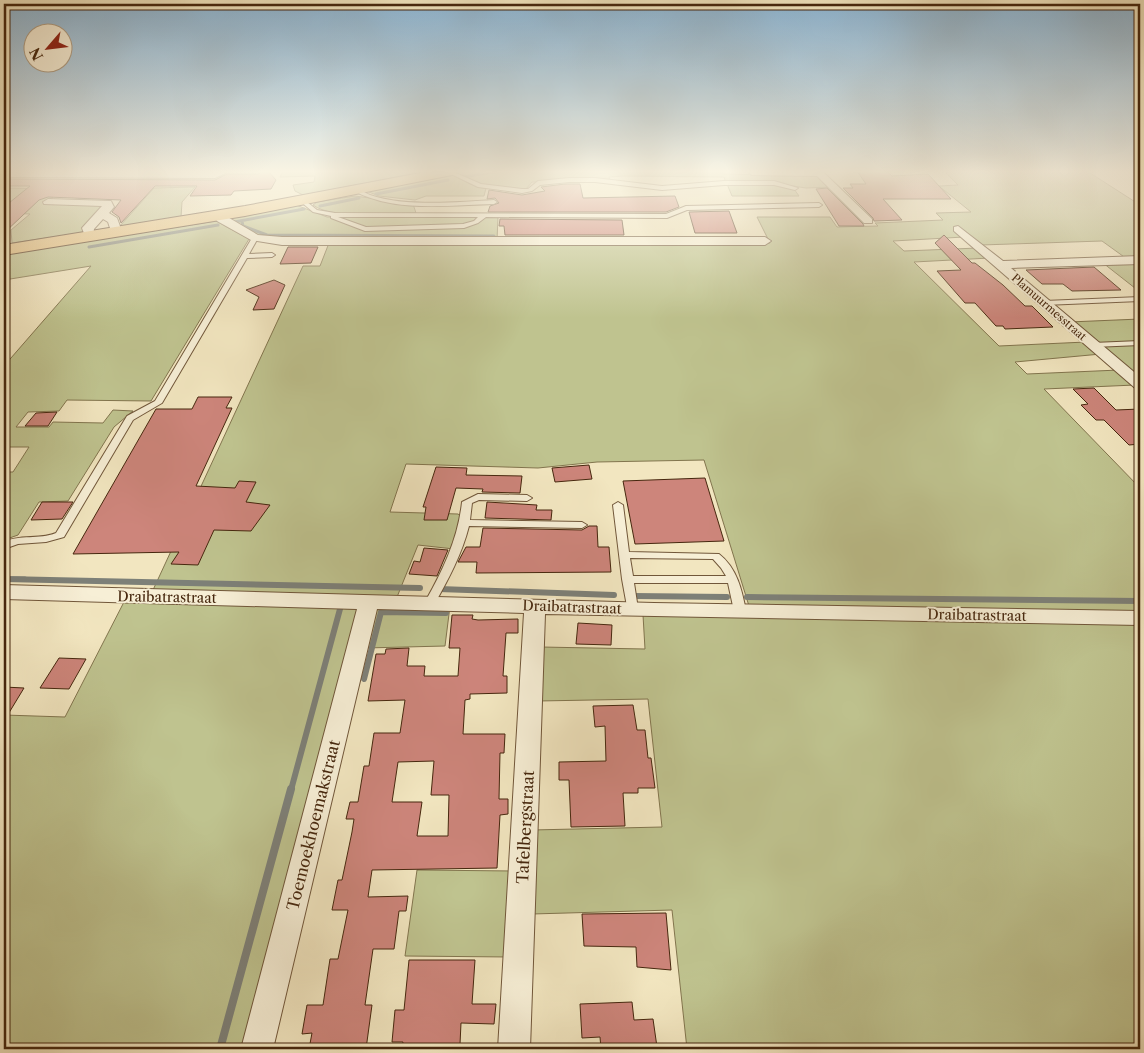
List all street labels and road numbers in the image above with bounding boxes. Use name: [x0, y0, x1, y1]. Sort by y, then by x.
street label: Plamuurmesstraat: [1009, 271, 1089, 343]
street label: Draibatrastraat: [117, 587, 217, 607]
street label: Draibatrastraat: [522, 596, 622, 618]
street label: Draibatrastraat: [927, 605, 1027, 625]
street label: Toemoekhoemakstraat: [282, 737, 344, 912]
street label: Tafelbergstraat: [512, 769, 538, 884]

